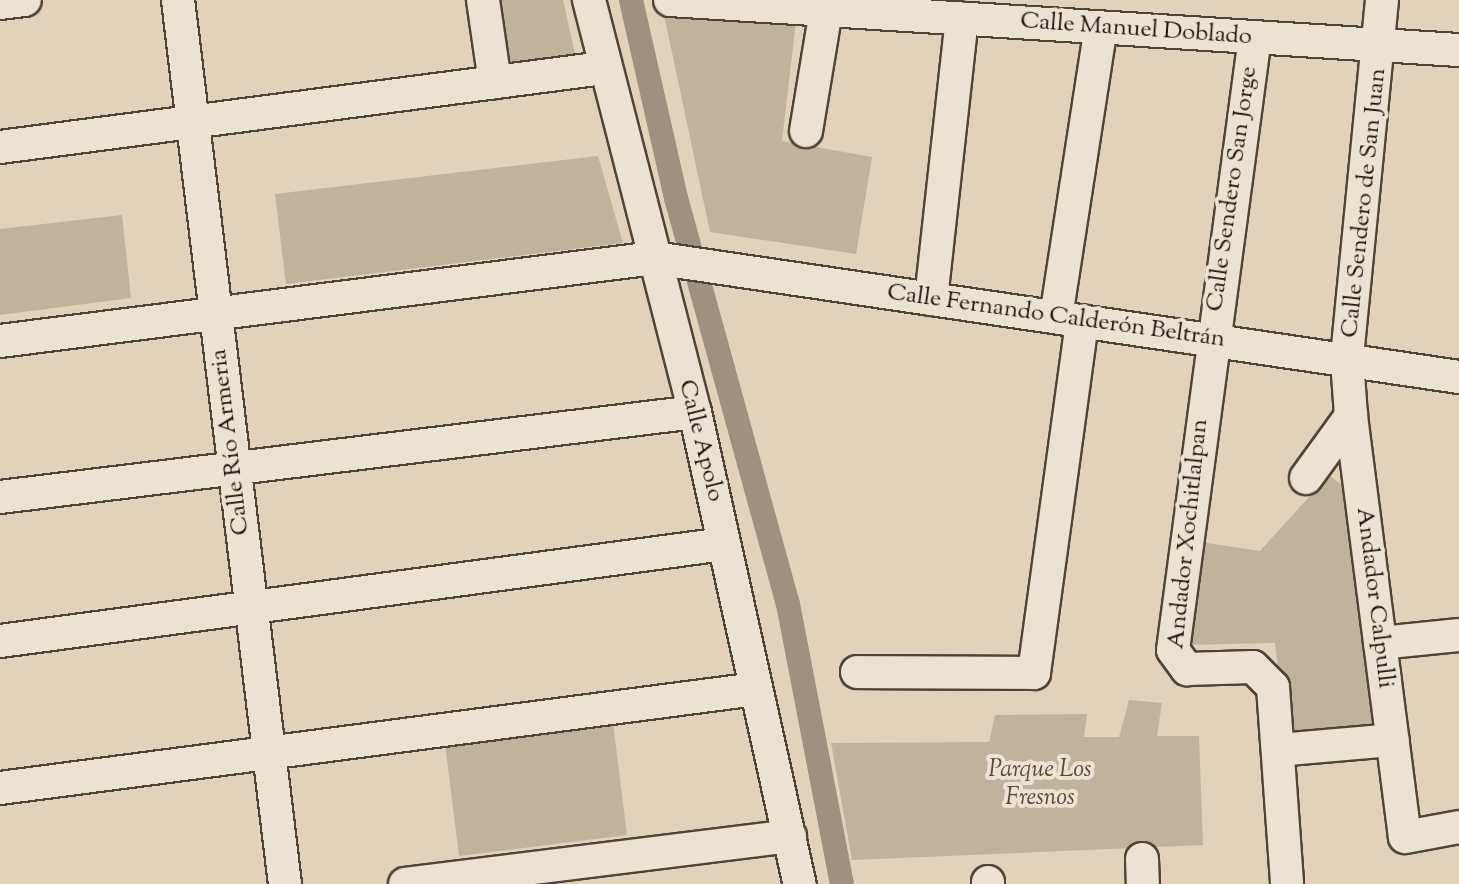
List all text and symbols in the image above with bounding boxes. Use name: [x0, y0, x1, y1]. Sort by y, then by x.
street label: Calle Manuel Doblado: [1019, 8, 1253, 52]
street label: Calle Sendero San Jorge: [1202, 65, 1264, 313]
street label: Calle Sendero de San Juan: [1337, 67, 1393, 339]
street label: Calle Fernando Calderón Beltrán: [885, 279, 1227, 355]
street label: Calle Río Armeria: [205, 347, 257, 537]
street label: Calle Apolo: [671, 377, 729, 505]
street label: Andador Xochitlalpan: [1163, 418, 1215, 650]
street label: Andador Calpulli: [1349, 506, 1399, 690]
park label: Parque Los Fresnos: [989, 757, 1091, 813]

